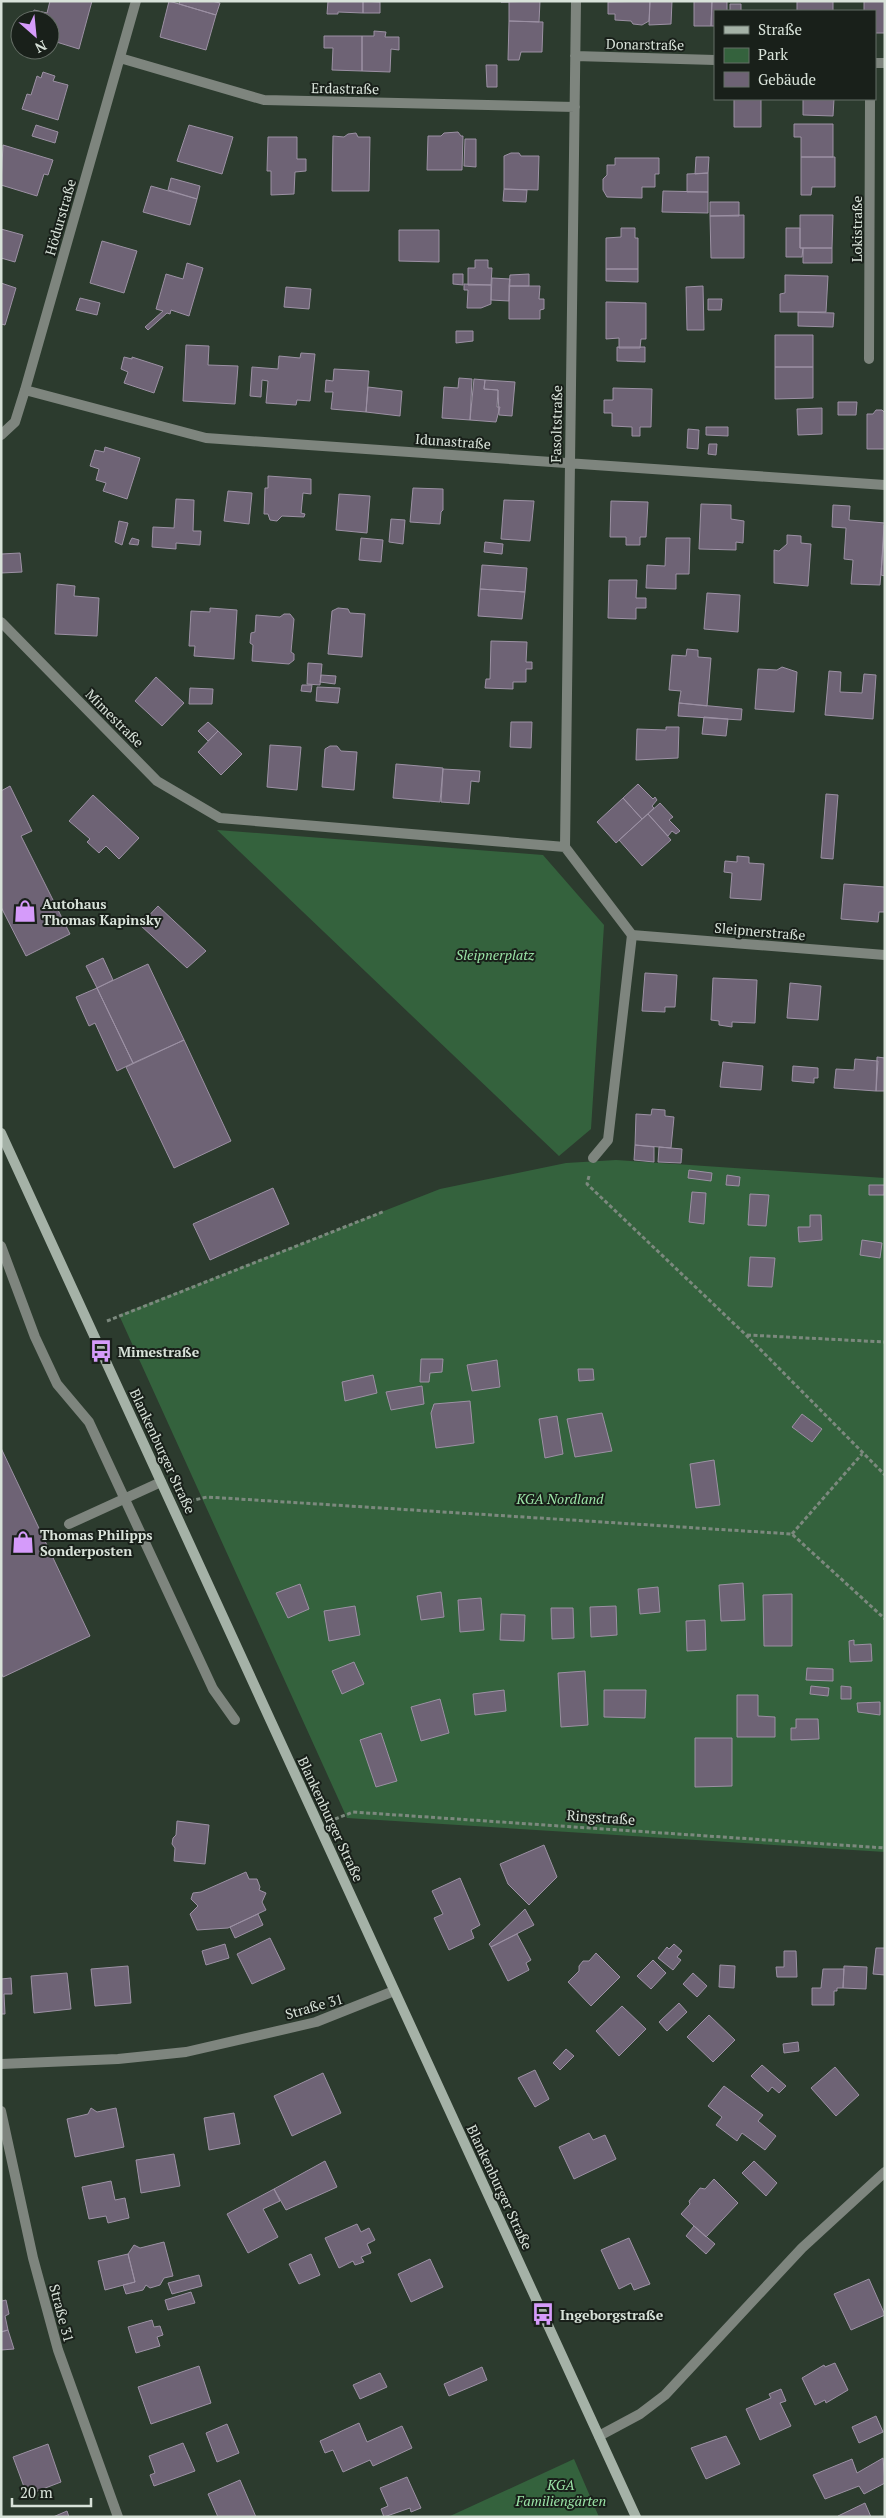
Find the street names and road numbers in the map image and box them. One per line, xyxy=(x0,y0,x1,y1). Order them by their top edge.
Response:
street label: Donarstraße xyxy=(606,34,684,54)
street label: Erdastraße xyxy=(311,78,379,98)
street label: Hödurstraße xyxy=(40,177,80,257)
street label: Lokistraße xyxy=(847,196,866,262)
street label: Fasoltstraße xyxy=(546,385,566,463)
street label: Idunastraße xyxy=(415,429,491,453)
street label: Mimestraße xyxy=(82,685,148,751)
street label: Sleipnerstraße xyxy=(714,918,806,944)
street label: Blankenburger Straße xyxy=(126,1385,200,1517)
street label: Blankenburger Straße xyxy=(294,1753,368,1885)
street label: Ringstraße xyxy=(566,1805,636,1829)
street label: Straße 31 xyxy=(283,1989,345,2023)
street label: Blankenburger Straße xyxy=(463,2121,537,2253)
street label: Straße 31 xyxy=(45,2282,79,2344)

